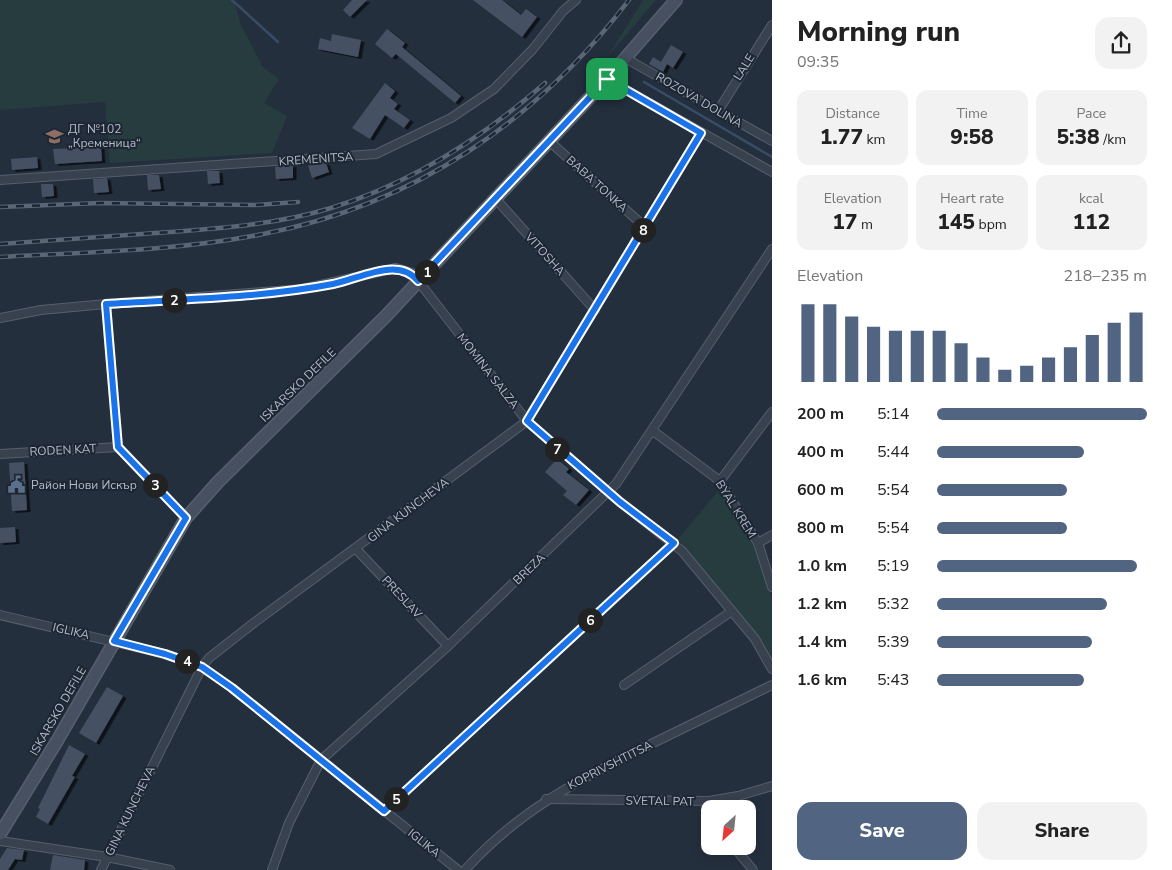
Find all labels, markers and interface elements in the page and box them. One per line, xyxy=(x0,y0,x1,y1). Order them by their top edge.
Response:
text: Morning run xyxy=(797,13,960,51)
button: share xyxy=(1095,17,1147,69)
street label: LALE xyxy=(730,51,758,83)
text: 09:35 xyxy=(797,51,839,73)
pin xyxy=(586,58,628,100)
icon: arrive xyxy=(593,65,621,93)
street label: ROZOVA DOLINA xyxy=(653,69,746,131)
text: Distance xyxy=(825,104,880,123)
text: Time xyxy=(956,104,988,123)
text: Pace xyxy=(1076,104,1106,123)
place label: ДГ №102 „Кременица“ xyxy=(68,121,141,151)
text: 1.77 xyxy=(820,123,863,151)
text: 9:58 xyxy=(950,123,994,151)
text: 5:38 xyxy=(1056,123,1100,151)
school or university icon: ДГ №102 „Кременица“ xyxy=(44,126,64,146)
text: km xyxy=(863,130,886,149)
text: /km xyxy=(1100,130,1126,149)
street label: KREMENITSA xyxy=(278,148,354,170)
street label: BABA TONKA xyxy=(563,152,631,216)
text: Elevation xyxy=(824,189,882,208)
text: Heart rate xyxy=(940,189,1004,208)
text: kcal xyxy=(1079,189,1104,208)
text: 17 xyxy=(832,208,857,236)
text: 145 xyxy=(937,208,975,236)
text: 112 xyxy=(1072,208,1110,236)
text: m xyxy=(857,215,873,234)
text: bpm xyxy=(975,215,1007,234)
pin: 8 xyxy=(630,218,656,242)
text: 8 xyxy=(639,221,648,240)
street label: VITOSHA xyxy=(521,228,569,279)
pin: 1 xyxy=(414,260,440,284)
text: 1 xyxy=(423,263,432,282)
text: Elevation xyxy=(797,265,863,287)
text: 218–235 m xyxy=(1064,265,1147,287)
pin: 2 xyxy=(162,288,186,312)
text: 2 xyxy=(170,291,179,310)
street label: MOMINA SALZA xyxy=(453,330,523,412)
street label: ISKARSKO DEFILE xyxy=(256,344,340,426)
text: 200 m xyxy=(797,403,844,425)
text: 5:14 xyxy=(877,403,909,425)
pin: 7 xyxy=(544,436,570,462)
street label: RODEN KAT xyxy=(29,440,98,460)
text: 7 xyxy=(553,440,562,459)
text: 400 m xyxy=(797,441,844,463)
text: 5:44 xyxy=(877,441,909,463)
pin: 3 xyxy=(142,472,168,498)
street label: GINA KUNCHEVA xyxy=(364,474,452,546)
public building icon: Район Нови Искър xyxy=(7,475,27,495)
text: 3 xyxy=(151,476,160,495)
place label: Район Нови Искър xyxy=(31,477,137,493)
street label: BYAL KREM xyxy=(712,477,760,541)
text: 600 m xyxy=(797,479,844,501)
text: 5:54 xyxy=(877,479,909,501)
text: 800 m xyxy=(797,517,844,539)
text: 5:54 xyxy=(877,517,909,539)
street label: BREZA xyxy=(509,550,549,588)
text: 1.0 km xyxy=(797,555,847,577)
text: 5:19 xyxy=(877,555,909,577)
street label: PRESLAV xyxy=(378,572,426,622)
text: 1.2 km xyxy=(797,593,847,615)
text: 5:32 xyxy=(877,593,909,615)
pin: 6 xyxy=(578,608,602,632)
text: 6 xyxy=(586,611,595,630)
street label: IGLIKA xyxy=(51,619,91,643)
text: 1.4 km xyxy=(797,631,847,653)
text: 5:39 xyxy=(877,631,909,653)
pin: 4 xyxy=(174,648,200,674)
text: 4 xyxy=(183,652,192,671)
street label: ISKARSKO DEFILE xyxy=(26,664,90,758)
text: 1.6 km xyxy=(797,669,847,691)
text: 5:43 xyxy=(877,669,909,691)
street label: KOPRIVSHTITSA xyxy=(565,737,655,793)
street label: GINA KUNCHEVA xyxy=(101,763,159,859)
pin: 5 xyxy=(384,786,408,812)
text: 5 xyxy=(392,790,401,809)
street label: SVETAL PAT xyxy=(625,792,695,810)
north arrow xyxy=(701,800,756,855)
map controls xyxy=(701,800,756,855)
button: Save xyxy=(797,802,967,860)
button: Share xyxy=(977,802,1147,860)
street label: IGLIKA xyxy=(404,825,444,861)

